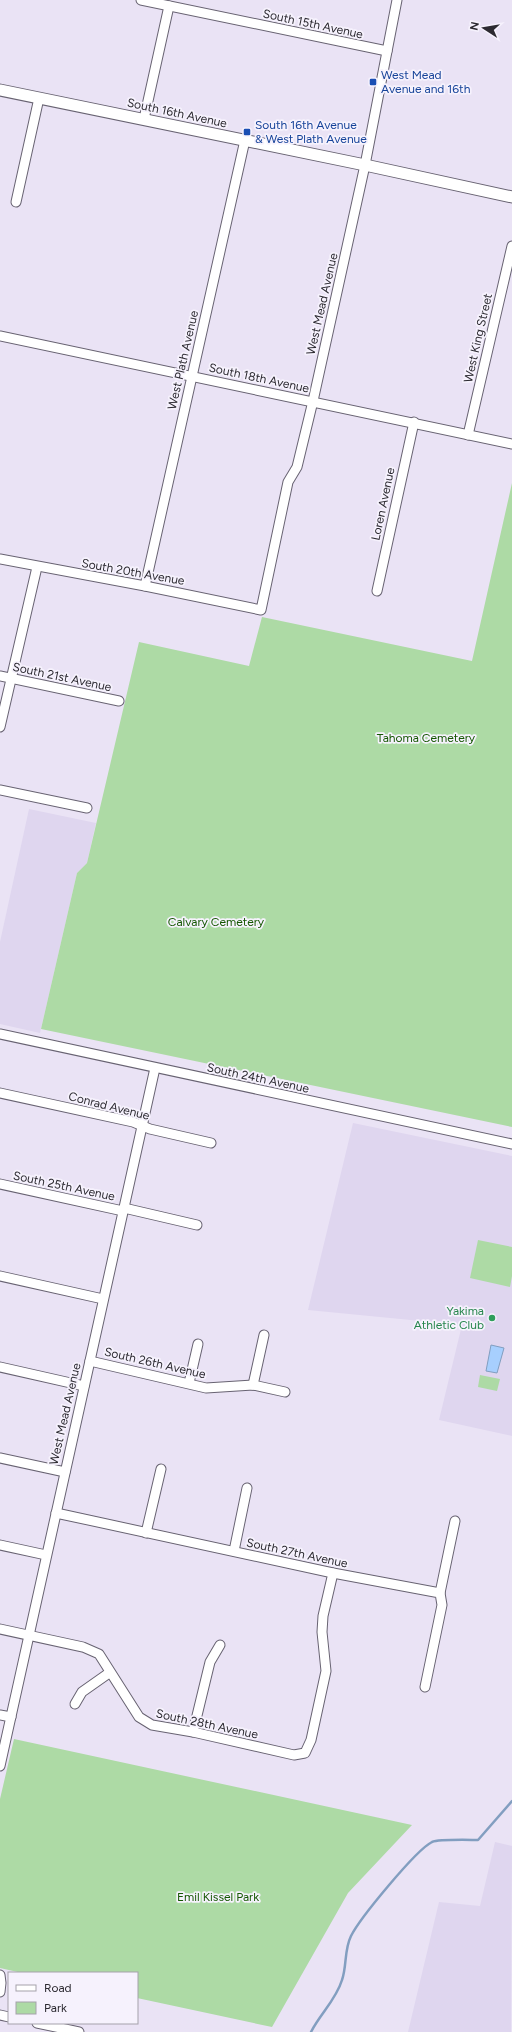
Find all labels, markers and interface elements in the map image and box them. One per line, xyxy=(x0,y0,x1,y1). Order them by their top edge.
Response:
street label: South 15th Avenue xyxy=(262,7,365,42)
north arrow xyxy=(464,8,504,48)
text: N xyxy=(467,21,482,32)
place label: West Mead Avenue and 16th xyxy=(381,68,471,96)
marker: West Mead Avenue and 16th xyxy=(368,77,378,87)
street label: South 16th Avenue xyxy=(126,96,229,131)
place label: South 16th Avenue & West Plath Avenue xyxy=(255,118,367,146)
marker: South 16th Avenue & West Plath Avenue xyxy=(242,127,252,137)
street label: West Mead Avenue xyxy=(303,251,341,356)
street label: West King Street xyxy=(461,292,495,384)
street label: West Plath Avenue xyxy=(165,309,201,411)
street label: South 18th Avenue xyxy=(207,361,311,396)
street label: Loren Avenue xyxy=(368,466,398,542)
street label: South 20th Avenue xyxy=(80,556,186,588)
street label: South 21st Avenue xyxy=(11,660,113,694)
park label: Tahoma Cemetery xyxy=(377,731,476,745)
park label: Calvary Cemetery xyxy=(168,915,265,929)
street label: South 24th Avenue xyxy=(206,1060,311,1096)
street label: Conrad Avenue xyxy=(67,1089,151,1123)
street label: South 25th Avenue xyxy=(12,1168,117,1204)
place label: Yakima Athletic Club xyxy=(414,1304,484,1332)
marker: Yakima Athletic Club xyxy=(487,1313,497,1323)
street label: South 26th Avenue xyxy=(103,1345,207,1382)
street label: West Mead Avenue xyxy=(46,1361,84,1466)
street label: South 27th Avenue xyxy=(245,1535,349,1571)
street label: South 28th Avenue xyxy=(155,1706,260,1742)
park label: Emil Kissel Park xyxy=(177,1890,259,1904)
legend xyxy=(8,1972,138,2024)
text: Road xyxy=(44,1981,72,1995)
text: Park xyxy=(44,2001,67,2015)

